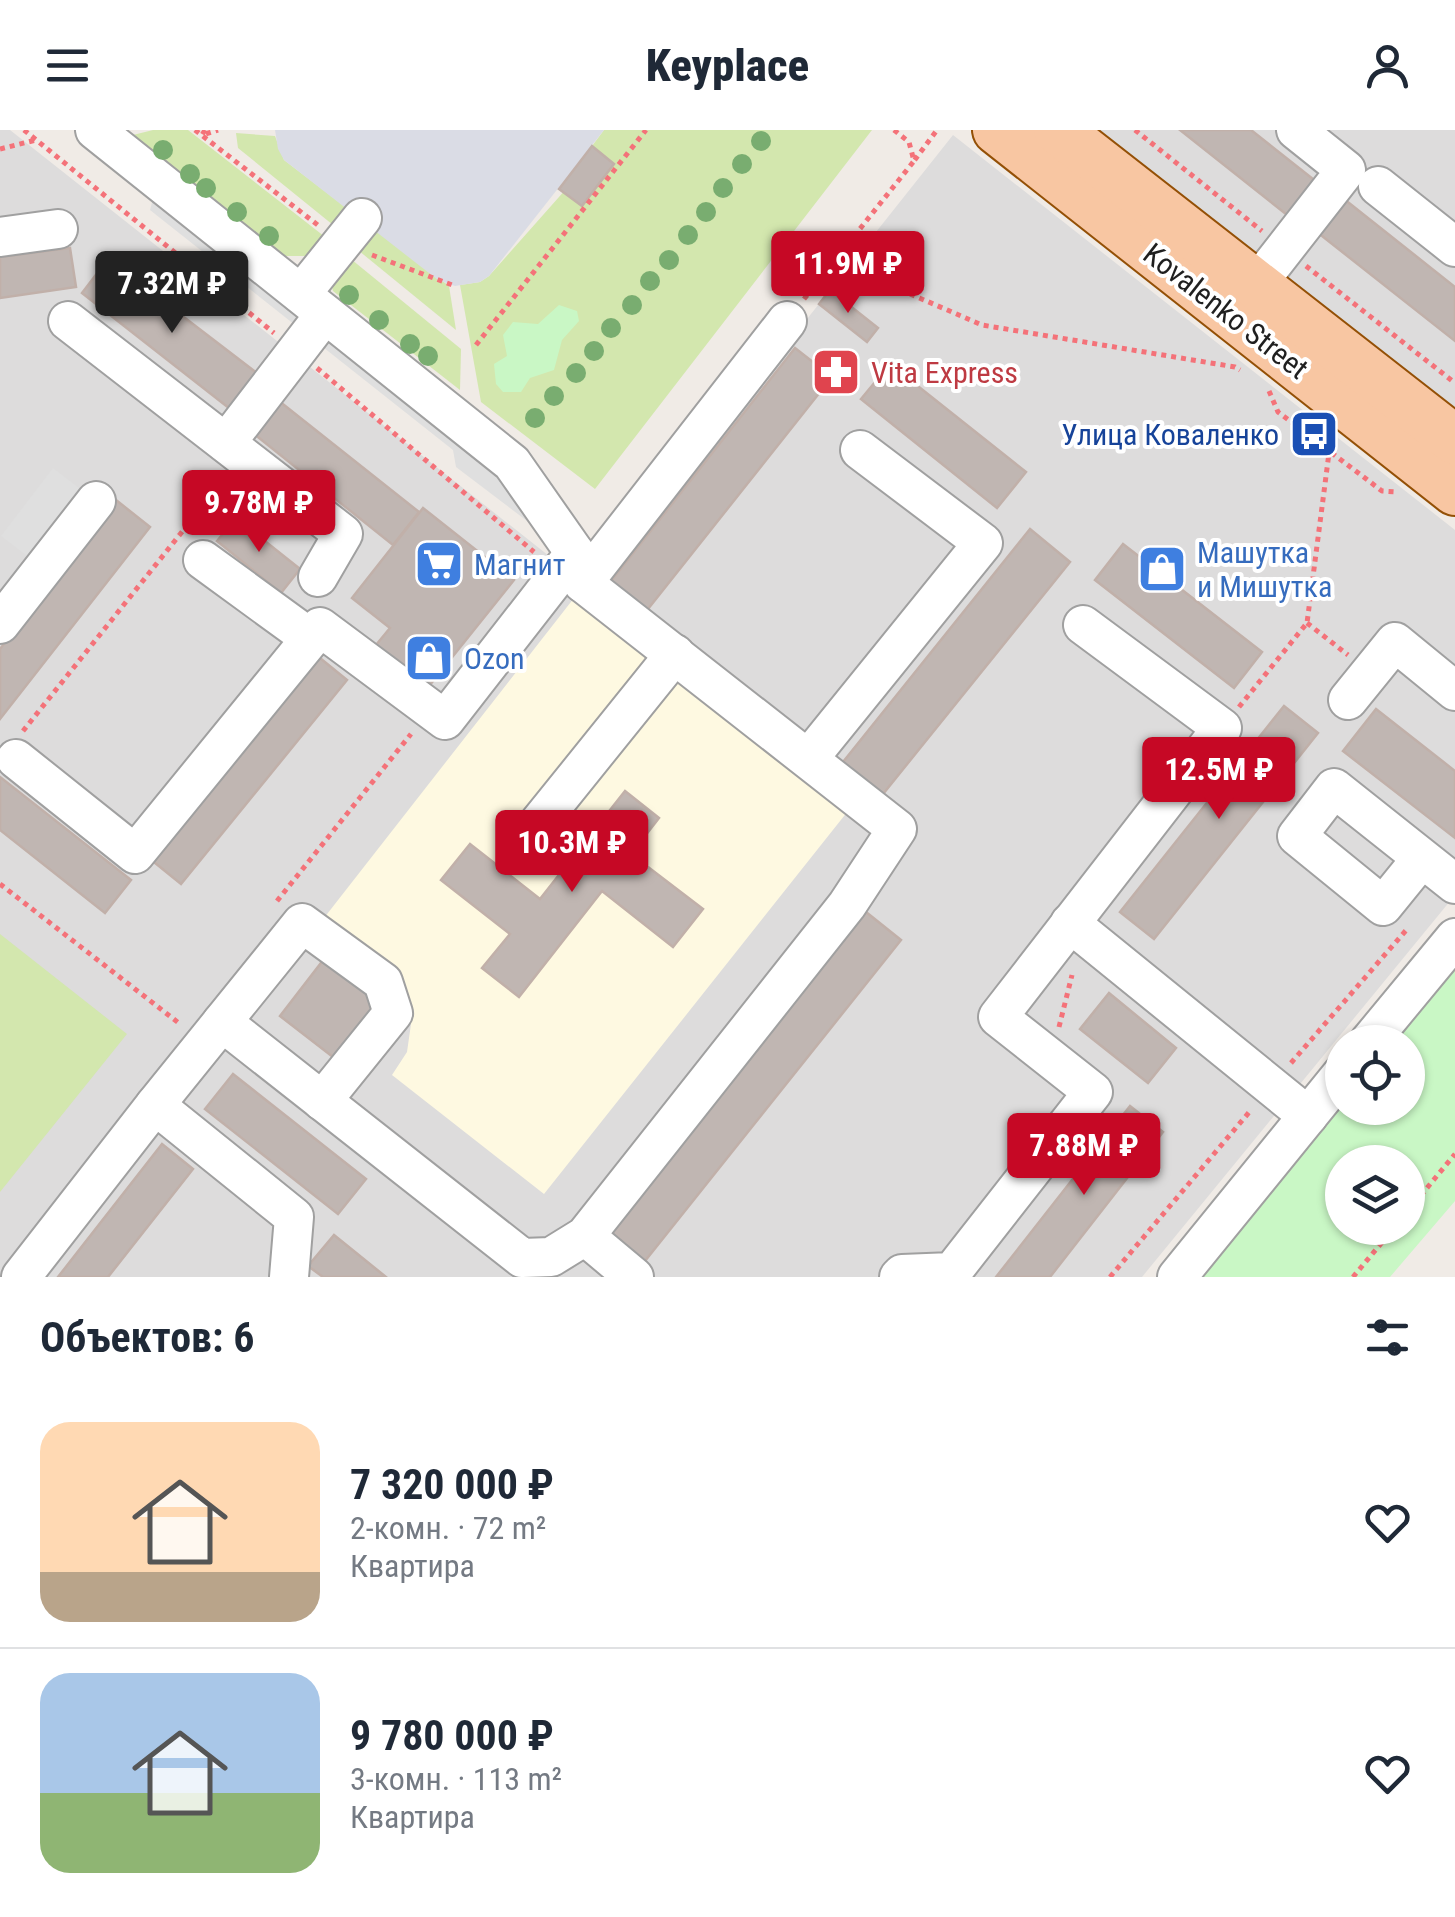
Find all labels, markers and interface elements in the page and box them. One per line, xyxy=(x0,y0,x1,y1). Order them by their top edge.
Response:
icon: menu xyxy=(40,38,95,93)
icon: person xyxy=(1360,38,1415,93)
text: Keyplace xyxy=(646,39,809,92)
pin: 11.9M ₽ xyxy=(756,231,940,316)
street label: Kovalenko Street xyxy=(1137,236,1315,386)
text: 11.9M ₽ xyxy=(793,244,903,282)
pin: 7.32M ₽ xyxy=(80,251,264,336)
text: 7.32M ₽ xyxy=(117,264,227,302)
pharmacy icon: Vita Express xyxy=(810,346,862,398)
place label: Vita Express xyxy=(871,355,1018,390)
bus stop icon: Улица Коваленко xyxy=(1288,408,1340,460)
place label: Улица Коваленко xyxy=(1061,417,1279,452)
pin: 9.78M ₽ xyxy=(167,470,351,555)
text: 9.78M ₽ xyxy=(204,483,314,521)
place label: Машутка и Мишутка xyxy=(1197,535,1332,604)
supermarket icon: Магнит xyxy=(413,538,465,590)
shop icon: Машутка и Мишутка xyxy=(1136,543,1188,595)
place label: Магнит xyxy=(474,547,565,582)
shop icon: Ozon xyxy=(403,632,455,684)
place label: Ozon xyxy=(464,641,525,676)
pin: 12.5M ₽ xyxy=(1127,737,1311,822)
text: 12.5M ₽ xyxy=(1164,750,1274,788)
pin: 10.3M ₽ xyxy=(480,810,664,895)
text: 10.3M ₽ xyxy=(517,823,627,861)
map controls xyxy=(1325,1025,1425,1245)
button: locate xyxy=(1325,1025,1425,1125)
pin: 7.88M ₽ xyxy=(992,1113,1176,1198)
text: 7.88M ₽ xyxy=(1029,1126,1139,1164)
button: layers xyxy=(1325,1145,1425,1245)
icon: filters xyxy=(1360,1310,1415,1365)
text: Объектов: 6 xyxy=(40,1313,254,1362)
text: 7 320 000 ₽ xyxy=(350,1460,554,1509)
icon: home xyxy=(120,1462,240,1582)
icon: heart xyxy=(1360,1495,1415,1550)
text: 2-комн. · 72 m² xyxy=(350,1509,546,1547)
text: Квартира xyxy=(350,1547,475,1585)
text: 9 780 000 ₽ xyxy=(350,1711,554,1760)
icon: home xyxy=(120,1713,240,1833)
icon: heart xyxy=(1360,1746,1415,1801)
text: 3-комн. · 113 m² xyxy=(350,1760,562,1798)
text: Квартира xyxy=(350,1798,475,1836)

